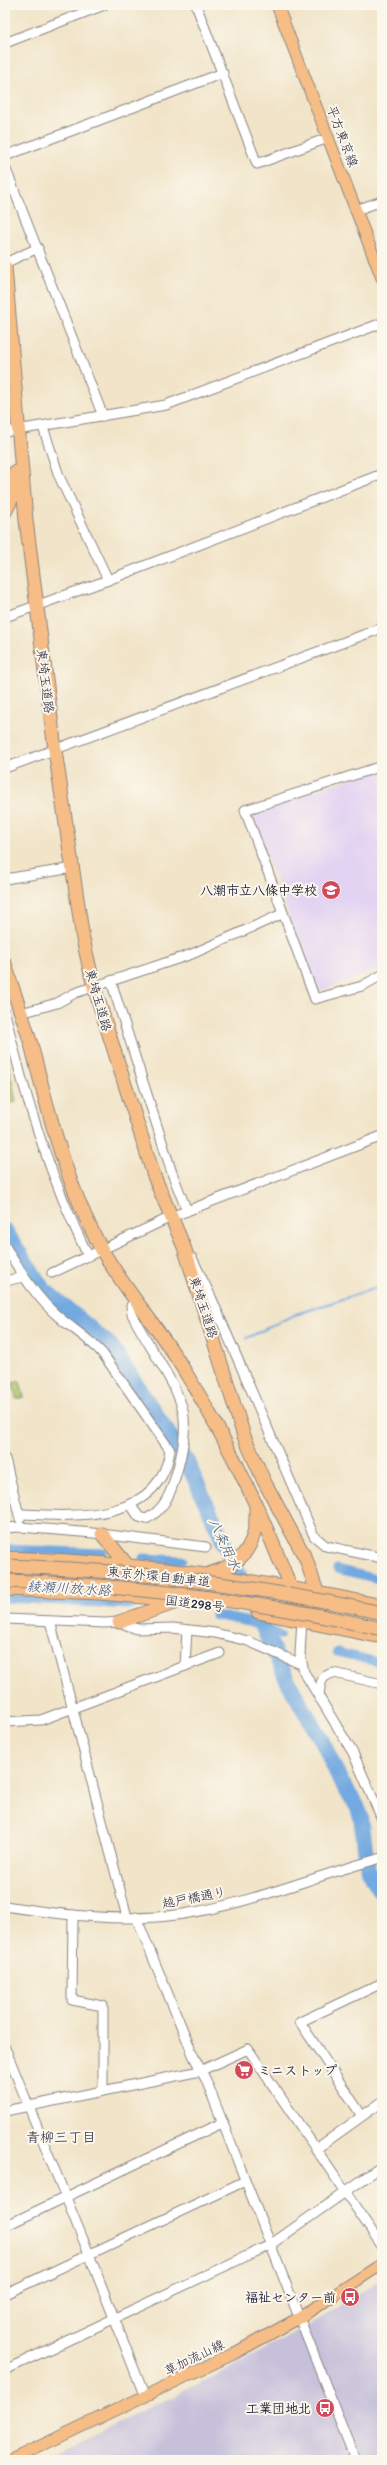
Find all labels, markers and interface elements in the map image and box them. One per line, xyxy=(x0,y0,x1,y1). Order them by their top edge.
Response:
street label: 平方東京線 xyxy=(324,103,362,170)
street label: 東埼玉道路 xyxy=(34,648,57,714)
school or university icon: 八潮市立八條中学校 xyxy=(320,879,342,901)
place label: 八潮市立八條中学校 xyxy=(200,883,317,898)
street label: 東埼玉道路 xyxy=(82,967,115,1033)
street label: 東埼玉道路 xyxy=(186,1274,221,1340)
water label: 八条用水 xyxy=(205,1515,244,1573)
street label: 東京外環自動車道 xyxy=(106,1564,211,1589)
water label: 綾瀬川放水路 xyxy=(27,1578,112,1599)
street label: 国道298号 xyxy=(164,1592,226,1615)
street label: 越戸橋通り xyxy=(161,1884,227,1911)
supermarket icon: ミニストップ xyxy=(233,2059,255,2081)
place label: ミニストップ xyxy=(258,2063,337,2078)
district label: 青柳三丁目 xyxy=(26,2129,96,2146)
bus stop icon: 福祉センター前 xyxy=(339,2286,361,2308)
place label: 福祉センター前 xyxy=(245,2290,336,2305)
street label: 草加流山線 xyxy=(162,2336,228,2378)
bus stop icon: 工業団地北 xyxy=(314,2397,336,2419)
place label: 工業団地北 xyxy=(246,2401,311,2416)

